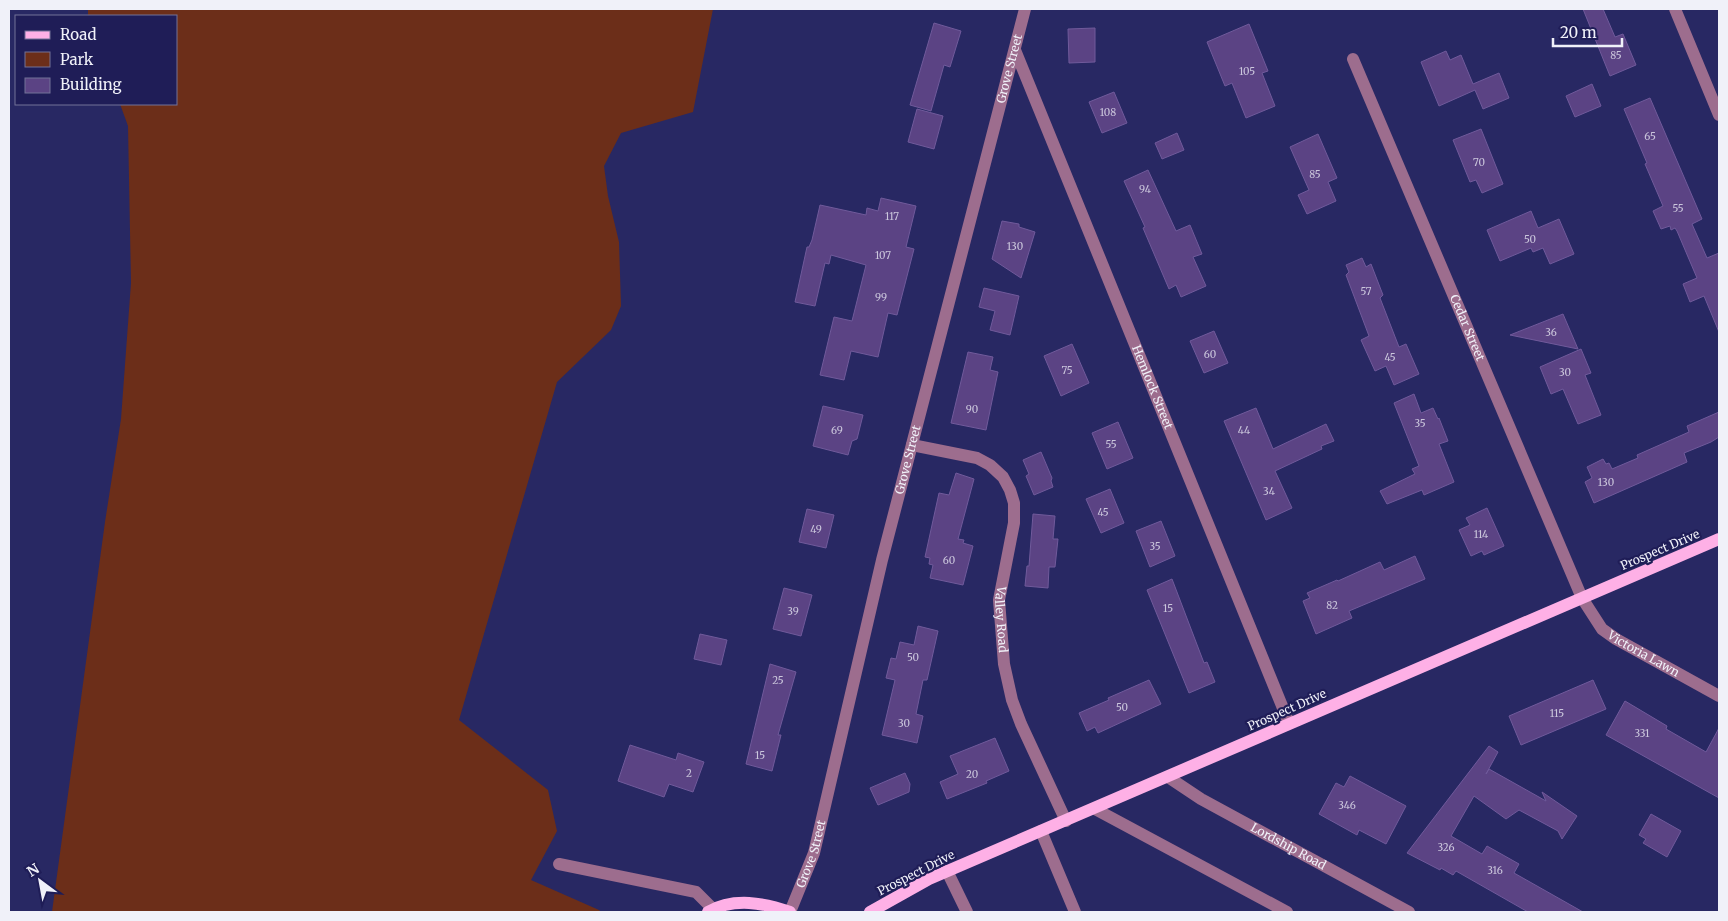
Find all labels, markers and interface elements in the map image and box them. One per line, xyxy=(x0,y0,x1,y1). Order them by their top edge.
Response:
legend xyxy=(15,15,178,105)
scale bar xyxy=(1553,15,1622,47)
text: 20 m xyxy=(1560,23,1597,42)
text: Road xyxy=(60,25,96,44)
street label: Grove Street xyxy=(993,32,1025,105)
house number: 85 xyxy=(1610,49,1622,62)
text: Park xyxy=(60,50,94,69)
house number: 105 xyxy=(1239,65,1255,78)
text: Building xyxy=(60,75,122,94)
house number: 108 xyxy=(1100,106,1116,119)
house number: 65 xyxy=(1644,130,1656,143)
house number: 70 xyxy=(1473,156,1485,169)
house number: 85 xyxy=(1309,168,1321,181)
house number: 94 xyxy=(1139,183,1151,196)
house number: 55 xyxy=(1672,202,1684,215)
house number: 117 xyxy=(885,210,899,223)
house number: 50 xyxy=(1524,233,1536,246)
house number: 130 xyxy=(1007,240,1023,253)
house number: 107 xyxy=(875,249,891,262)
house number: 57 xyxy=(1360,285,1372,298)
house number: 99 xyxy=(875,291,887,304)
street label: Cedar Street xyxy=(1447,292,1488,363)
house number: 36 xyxy=(1545,326,1557,339)
street label: Hemlock Street xyxy=(1129,343,1177,431)
house number: 60 xyxy=(1204,348,1216,361)
house number: 45 xyxy=(1384,351,1396,364)
house number: 75 xyxy=(1061,364,1073,377)
house number: 30 xyxy=(1559,366,1571,379)
house number: 90 xyxy=(966,403,978,416)
house number: 35 xyxy=(1414,417,1426,430)
street label: Grove Street xyxy=(891,423,924,496)
house number: 69 xyxy=(831,424,843,437)
house number: 44 xyxy=(1238,424,1250,437)
house number: 55 xyxy=(1105,438,1117,451)
house number: 130 xyxy=(1598,476,1614,489)
house number: 34 xyxy=(1263,485,1275,498)
house number: 45 xyxy=(1097,506,1109,519)
house number: 49 xyxy=(810,523,822,536)
street label: Prospect Drive xyxy=(1618,526,1702,573)
house number: 114 xyxy=(1474,528,1488,541)
house number: 35 xyxy=(1149,540,1161,553)
house number: 60 xyxy=(943,554,955,567)
street label: Valley Road xyxy=(992,584,1011,653)
house number: 82 xyxy=(1326,599,1338,612)
house number: 15 xyxy=(1163,602,1173,615)
house number: 39 xyxy=(787,605,799,618)
street label: Victoria Lawn xyxy=(1604,627,1682,680)
house number: 50 xyxy=(907,651,919,664)
house number: 25 xyxy=(772,674,784,687)
street label: Prospect Drive xyxy=(1245,686,1328,734)
house number: 50 xyxy=(1116,701,1128,714)
house number: 115 xyxy=(1550,707,1564,720)
house number: 30 xyxy=(898,717,910,730)
house number: 331 xyxy=(1634,727,1650,740)
house number: 15 xyxy=(755,749,765,762)
house number: 2 xyxy=(686,767,692,780)
house number: 20 xyxy=(966,768,978,781)
house number: 346 xyxy=(1338,799,1356,812)
street label: Grove Street xyxy=(793,818,829,890)
street label: Lordship Road xyxy=(1248,819,1329,873)
house number: 326 xyxy=(1437,841,1455,854)
street label: Prospect Drive xyxy=(875,847,957,898)
north arrow xyxy=(15,856,65,906)
text: N xyxy=(24,859,43,881)
house number: 316 xyxy=(1487,864,1503,877)

